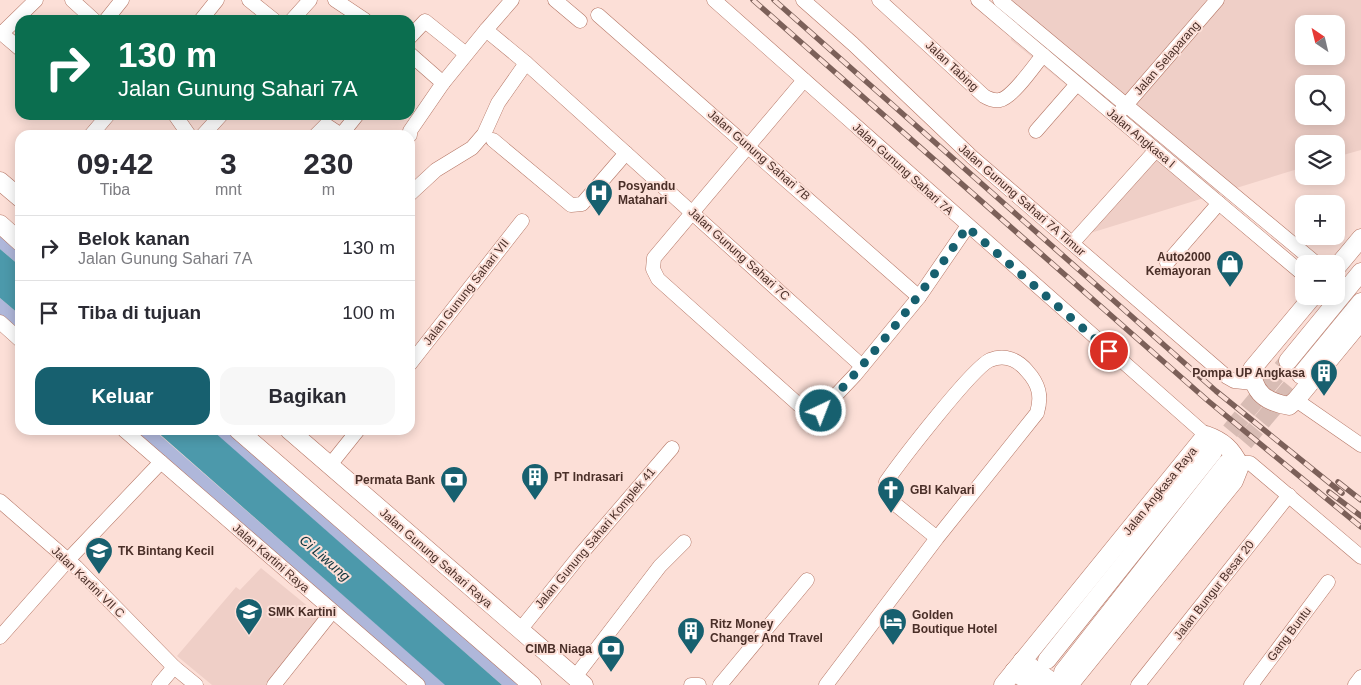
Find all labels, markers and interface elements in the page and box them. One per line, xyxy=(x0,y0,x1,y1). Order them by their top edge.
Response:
north arrow xyxy=(1295,15,1345,65)
map controls xyxy=(1295,15,1345,305)
street label: Jalan Selaparang xyxy=(1131,18,1203,98)
icon: right xyxy=(35,35,100,100)
text: 130 m xyxy=(118,35,217,74)
street label: Jalan Tabing xyxy=(923,38,981,94)
button: search xyxy=(1295,75,1345,125)
text: Jalan Gunung Sahari 7A xyxy=(118,76,358,101)
street label: Jalan Angkasa I xyxy=(1104,105,1178,171)
street label: Jalan Gunung Sahari 7B xyxy=(705,107,813,203)
street label: Jalan Gunung Sahari 7A xyxy=(850,120,956,218)
button: layers xyxy=(1295,135,1345,185)
street label: Jalan Gunung Sahari 7A Timur xyxy=(956,141,1088,259)
text: 09:42 xyxy=(77,147,153,180)
text: 3 xyxy=(220,147,237,180)
text: 230 xyxy=(303,147,353,180)
hospital icon: Posyandu Matahari xyxy=(584,178,614,217)
place label: Posyandu Matahari xyxy=(618,179,675,207)
text: Tiba xyxy=(100,181,130,198)
text: mnt xyxy=(215,181,242,198)
text: m xyxy=(322,181,335,198)
button: + xyxy=(1295,195,1345,245)
street label: Jalan Gunung Sahari 7C xyxy=(685,205,793,303)
text: Belok kanan xyxy=(78,228,190,249)
icon: right xyxy=(35,234,63,262)
street label: Jalan Gunung Sahari VII xyxy=(420,236,512,348)
text: 130 m xyxy=(342,237,395,258)
shop icon: Auto2000 Kemayoran xyxy=(1215,249,1245,288)
text: Jalan Gunung Sahari 7A xyxy=(78,250,252,267)
place label: Auto2000 Kemayoran xyxy=(1146,250,1211,278)
button: − xyxy=(1295,255,1345,305)
icon: arrive xyxy=(35,299,63,327)
text: Tiba di tujuan xyxy=(78,302,201,323)
text: 100 m xyxy=(342,302,395,323)
pin xyxy=(1088,330,1130,372)
icon: arrive xyxy=(1095,337,1123,365)
building icon: Pompa UP Angkasa xyxy=(1309,358,1339,397)
place label: Pompa UP Angkasa xyxy=(1192,366,1305,380)
button: Keluar xyxy=(35,367,210,425)
button: Bagikan xyxy=(220,367,395,425)
position arrow xyxy=(794,384,846,436)
street label: Jalan Angkasa Raya xyxy=(1120,444,1200,538)
building icon: PT Indrasari xyxy=(520,462,550,501)
bank icon: Permata Bank xyxy=(439,465,469,504)
street label: Jalan Gunung Sahari Komplek 41 xyxy=(532,465,658,611)
place label: PT Indrasari xyxy=(554,470,623,484)
place label: Permata Bank xyxy=(355,473,435,487)
church icon: GBI Kalvari xyxy=(876,475,906,514)
place label: GBI Kalvari xyxy=(910,483,975,497)
street label: Jalan Gunung Sahari Raya xyxy=(377,505,495,611)
street label: Jalan Kartini Raya xyxy=(230,521,313,595)
water label: Ci Liwung xyxy=(297,532,354,584)
school or university icon: TK Bintang Kecil xyxy=(84,536,114,575)
street label: Jalan Bungur Besar 20 xyxy=(1171,537,1257,642)
street label: Jalan Kartini VII C xyxy=(49,544,128,621)
place label: TK Bintang Kecil xyxy=(118,544,214,558)
school or university icon: SMK Kartini xyxy=(234,597,264,636)
street label: Gang Buntu xyxy=(1264,604,1314,664)
place label: SMK Kartini xyxy=(268,605,336,619)
hotel icon: Golden Boutique Hotel xyxy=(878,607,908,646)
place label: Golden Boutique Hotel xyxy=(912,608,997,636)
building icon: Ritz Money Changer And Travel xyxy=(676,616,706,655)
place label: Ritz Money Changer And Travel xyxy=(710,617,823,645)
bank icon: CIMB Niaga xyxy=(596,634,626,673)
place label: CIMB Niaga xyxy=(525,642,592,656)

